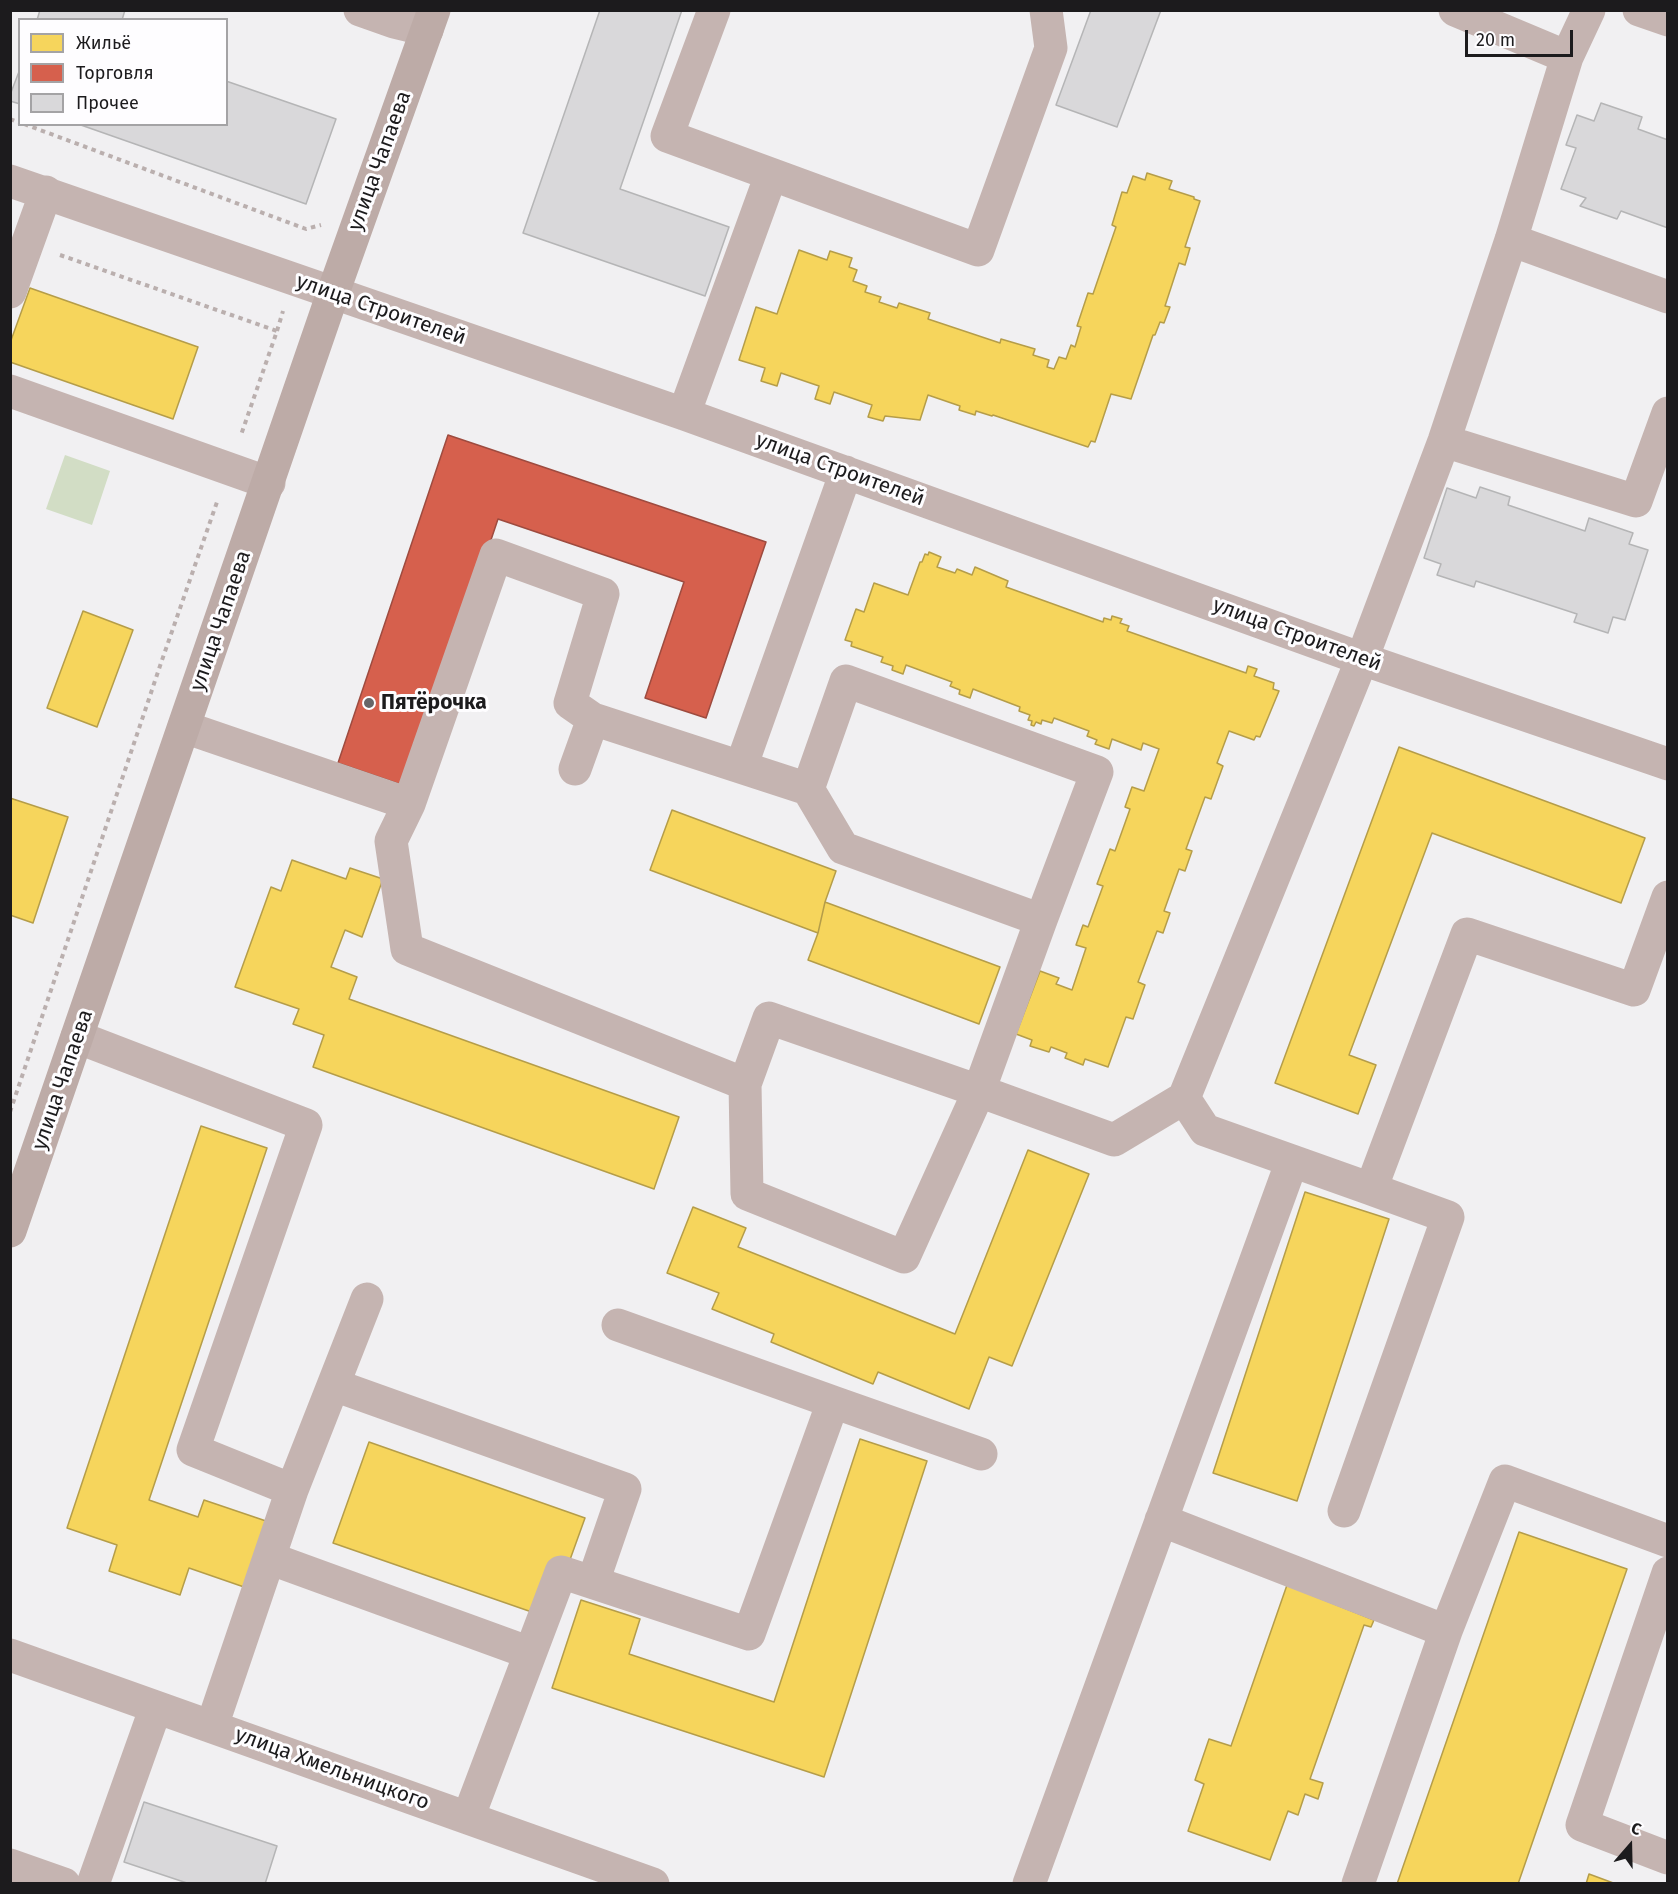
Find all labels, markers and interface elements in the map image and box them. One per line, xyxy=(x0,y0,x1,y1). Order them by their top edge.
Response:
legend xyxy=(18,18,228,126)
scale bar xyxy=(1468,18,1576,56)
text: 20 m xyxy=(1476,29,1515,51)
text: Жильё xyxy=(76,32,131,54)
text: Торговля xyxy=(76,62,154,84)
street label: улица Чапаева xyxy=(343,88,417,234)
text: Прочее xyxy=(76,92,139,114)
street label: улица Строителей xyxy=(293,269,469,351)
street label: улица Строителей xyxy=(752,428,928,512)
street label: улица Чапаева xyxy=(185,548,257,694)
street label: улица Строителей xyxy=(1209,593,1385,677)
place label: Пятёрочка xyxy=(381,690,487,716)
marker: Пятёрочка xyxy=(362,696,376,710)
street label: улица Чапаева xyxy=(27,1007,99,1153)
street label: улица Хмельницкого xyxy=(231,1722,433,1816)
north arrow xyxy=(1600,1816,1660,1876)
text: С xyxy=(1629,1818,1644,1839)

